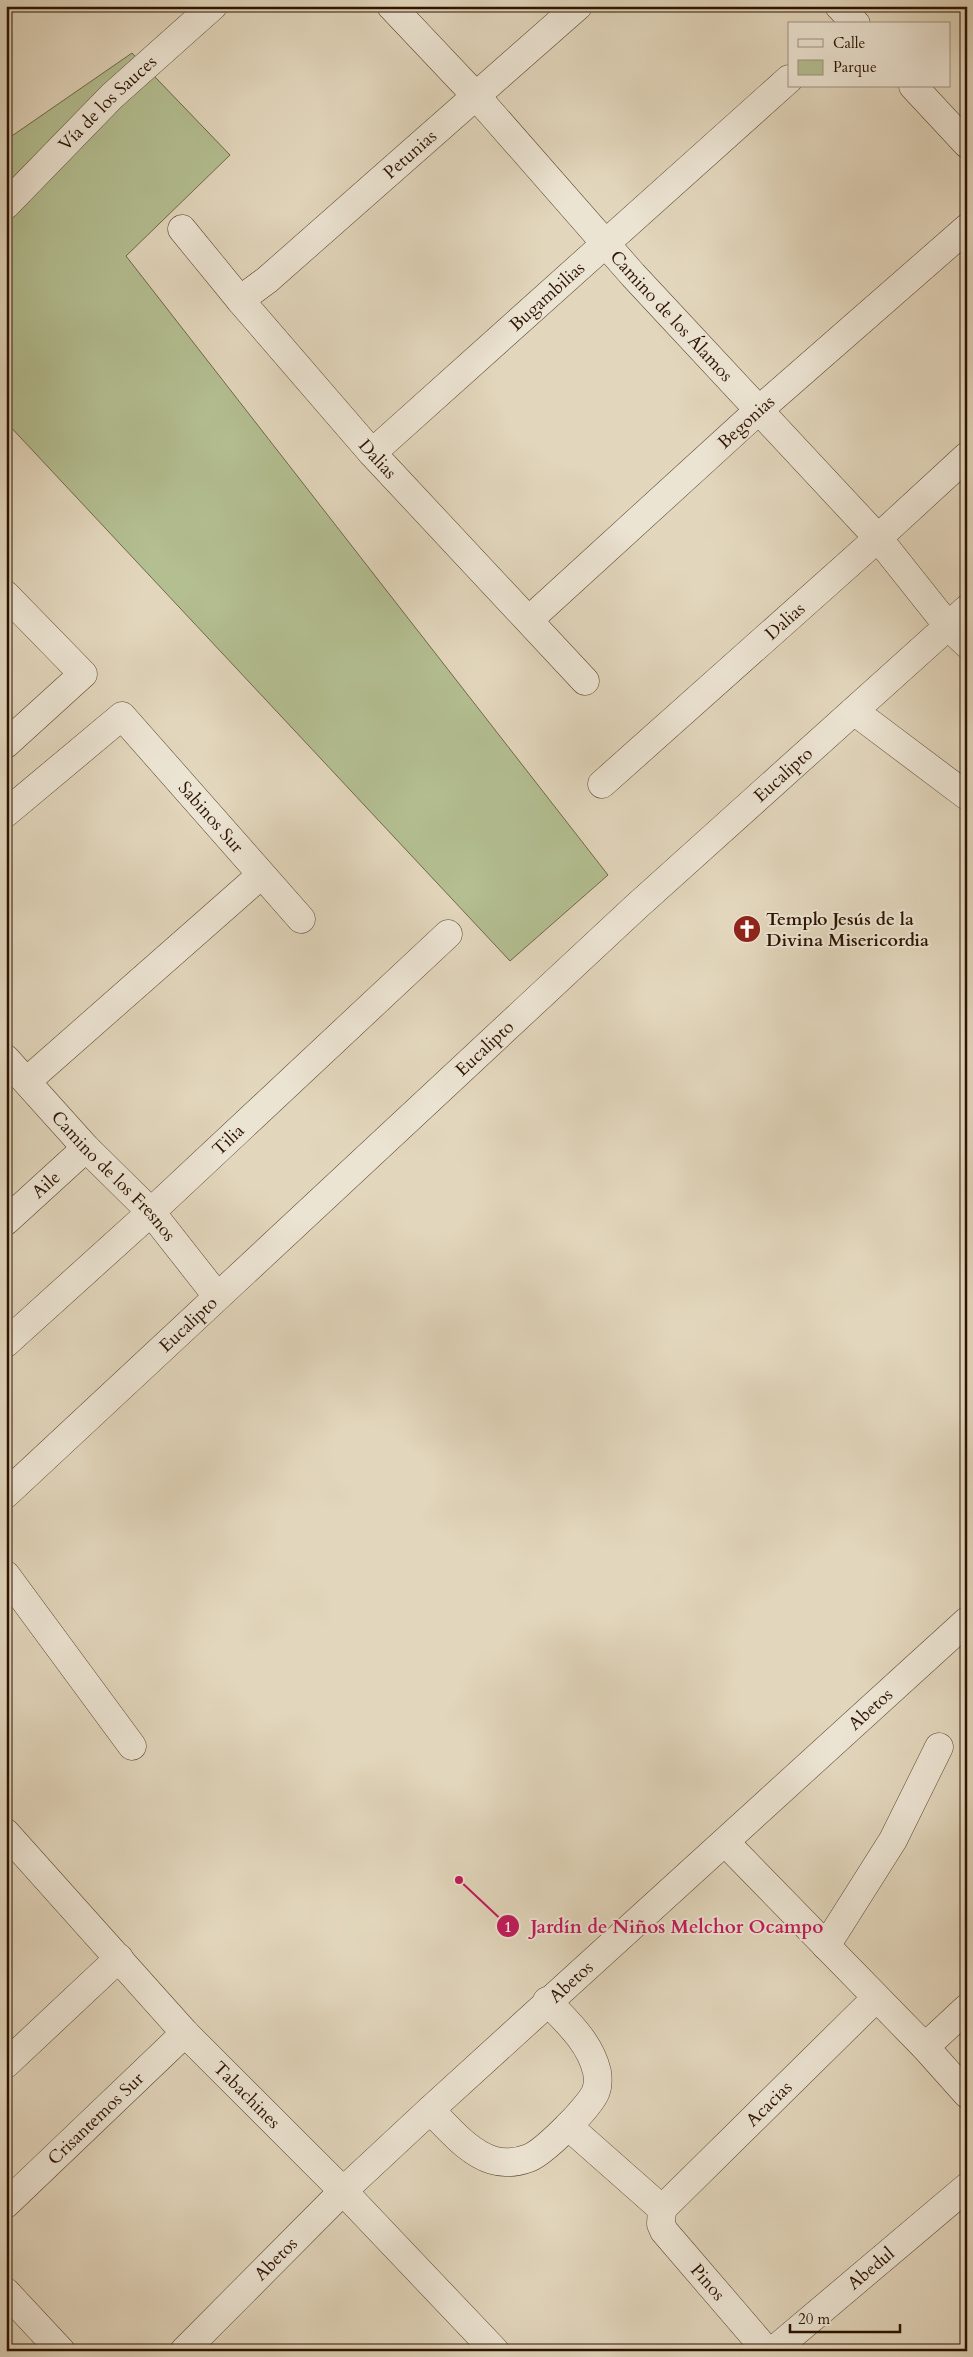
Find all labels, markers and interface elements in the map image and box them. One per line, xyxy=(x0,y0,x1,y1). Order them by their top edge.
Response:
legend xyxy=(788,22,950,88)
text: Calle xyxy=(833,33,866,53)
street label: Vía de los Sauces xyxy=(53,49,162,156)
text: Parque xyxy=(833,57,877,77)
street label: Petunias xyxy=(378,124,442,185)
street label: Camino de los Álamos xyxy=(604,245,739,387)
street label: Bugambilias xyxy=(504,256,590,337)
street label: Begonias xyxy=(712,389,780,454)
street label: Dalias xyxy=(353,434,402,484)
street label: Dalias xyxy=(759,596,810,646)
street label: Eucalipto xyxy=(748,741,818,808)
street label: Sabinos Sur xyxy=(173,776,250,859)
place label: Templo Jesús de la Divina Misericordia xyxy=(766,907,929,953)
church icon: Templo Jesús de la Divina Misericordia xyxy=(732,914,762,944)
street label: Eucalipto xyxy=(450,1014,519,1082)
street label: Camino de los Fresnos xyxy=(46,1105,182,1246)
street label: Tilia xyxy=(207,1118,250,1161)
street label: Aile xyxy=(26,1165,66,1204)
street label: Eucalipto xyxy=(153,1290,223,1358)
street label: Abetos xyxy=(843,1682,898,1736)
callout: Jardín de Niños Melchor Ocampo xyxy=(495,1909,833,1943)
text: Jardín de Niños Melchor Ocampo xyxy=(528,1914,823,1940)
text: 1 xyxy=(504,1917,512,1937)
street label: Abetos xyxy=(543,1955,599,2008)
street label: Tabachines xyxy=(208,2056,286,2134)
street label: Crisantemos Sur xyxy=(42,2066,150,2170)
street label: Acacias xyxy=(740,2075,797,2132)
street label: Abetos xyxy=(248,2231,303,2286)
street label: Abedul xyxy=(842,2241,900,2296)
street label: Pinos xyxy=(685,2258,731,2306)
scale bar xyxy=(790,2302,900,2334)
text: 20 m xyxy=(798,2309,830,2329)

